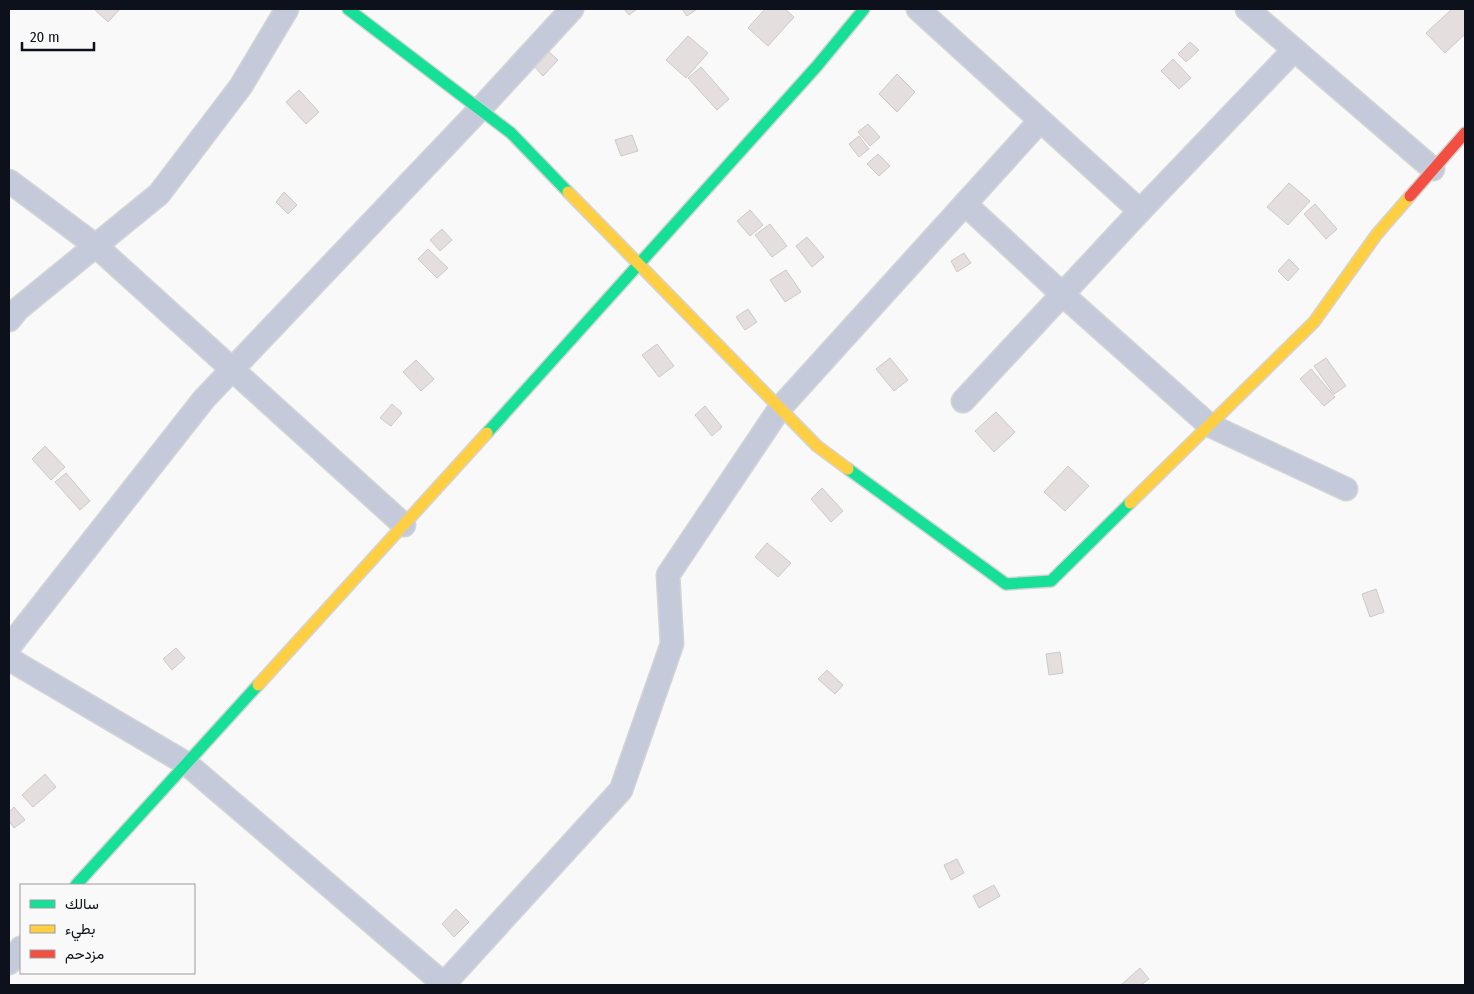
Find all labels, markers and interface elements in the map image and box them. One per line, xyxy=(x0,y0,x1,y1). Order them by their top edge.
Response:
scale bar xyxy=(22,20,95,52)
text: 20 m xyxy=(30,28,60,46)
legend xyxy=(20,884,195,974)
text: سالك xyxy=(65,895,99,913)
text: بطيء xyxy=(65,920,95,942)
text: مزدحم xyxy=(65,945,104,964)

